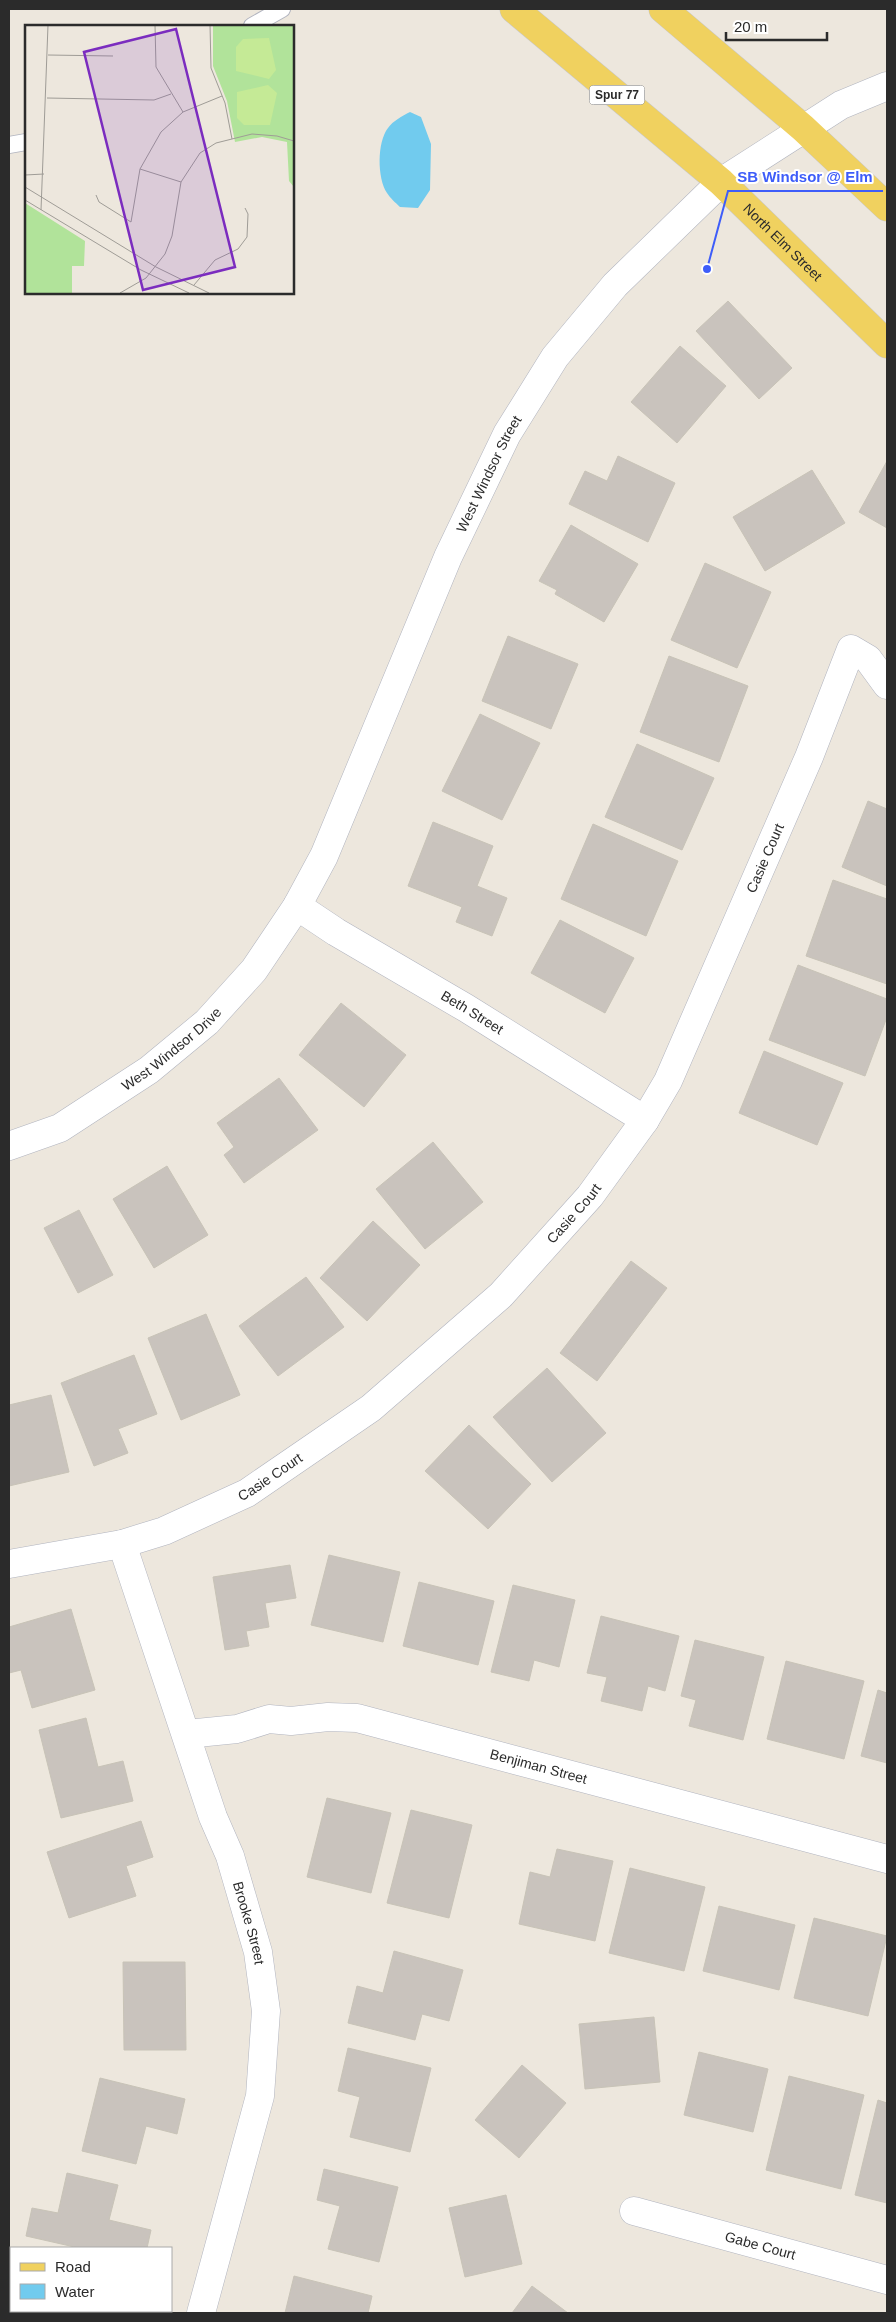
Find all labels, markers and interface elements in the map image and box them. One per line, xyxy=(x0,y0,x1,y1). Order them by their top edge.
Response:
scale bar xyxy=(726,10,827,42)
text: 20 m xyxy=(734,18,767,35)
inset map xyxy=(25,25,294,294)
road number: Spur 77 xyxy=(590,86,644,104)
callout: SB Windsor @ Elm xyxy=(728,161,883,191)
text: SB Windsor @ Elm xyxy=(737,168,873,185)
street label: North Elm Street xyxy=(740,200,825,284)
street label: West Windsor Street xyxy=(453,412,525,535)
street label: Casie Court xyxy=(743,821,787,895)
street label: Beth Street xyxy=(438,987,506,1037)
street label: West Windsor Drive xyxy=(119,1004,225,1094)
street label: Casie Court xyxy=(543,1180,604,1247)
street label: Casie Court xyxy=(235,1450,305,1504)
street label: Benjiman Street xyxy=(488,1746,589,1787)
street label: Brooke Street xyxy=(230,1880,268,1966)
street label: Gabe Court xyxy=(723,2228,798,2263)
legend xyxy=(10,2247,172,2312)
text: Road xyxy=(55,2258,91,2275)
text: Water xyxy=(55,2283,94,2300)

